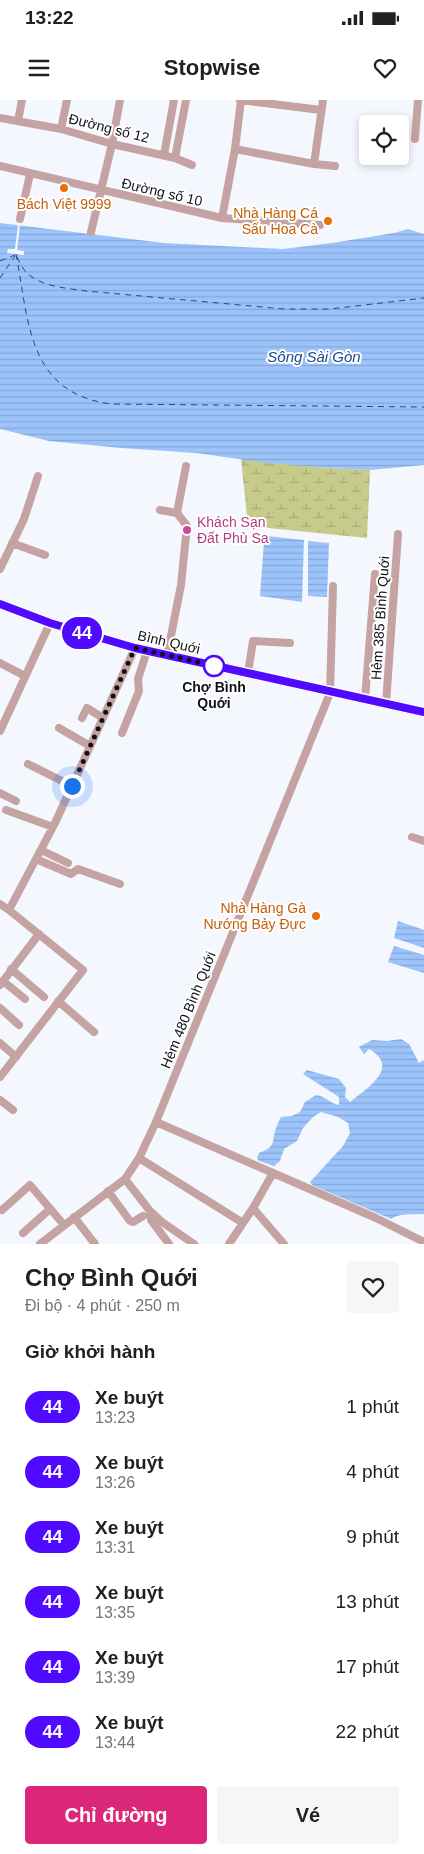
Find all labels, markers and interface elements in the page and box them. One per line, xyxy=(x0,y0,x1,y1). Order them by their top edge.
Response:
text: 13:22 xyxy=(25,7,74,28)
icon: menu xyxy=(25,54,53,82)
icon: heart xyxy=(371,54,399,82)
text: Stopwise xyxy=(164,55,260,80)
street label: Đường số 12 xyxy=(67,110,151,146)
map controls xyxy=(359,115,409,165)
button: locate xyxy=(359,115,409,165)
street label: Đường số 10 xyxy=(120,175,204,209)
marker: Bách Việt 9999 xyxy=(58,182,70,194)
place label: Bách Việt 9999 xyxy=(17,196,112,212)
place label: Nhà Hàng Cá Sấu Hoa Cà xyxy=(233,205,318,237)
marker: Nhà Hàng Cá Sấu Hoa Cà xyxy=(322,215,334,227)
water label: Sông Sài Gòn xyxy=(267,348,361,365)
place label: Khách Sạn Đất Phù Sa xyxy=(197,514,269,546)
marker: Khách Sạn Đất Phù Sa xyxy=(181,524,193,536)
street label: Hẻm 385 Bình Quới xyxy=(368,555,392,681)
line badge: 44 xyxy=(59,617,104,649)
text: 44 xyxy=(72,623,92,643)
street label: Bình Quới xyxy=(136,627,202,657)
marker: Chợ Bình Quới xyxy=(203,655,225,677)
place label: Chợ Bình Quới xyxy=(182,679,246,711)
your location xyxy=(60,774,85,799)
place label: Nhà Hàng Gà Nướng Bảy Đực xyxy=(203,900,306,932)
marker: Nhà Hàng Gà Nướng Bảy Đực xyxy=(310,910,322,922)
street label: Hẻm 480 Bình Quới xyxy=(157,949,219,1071)
button: heart xyxy=(347,1261,399,1313)
text: Chợ Bình Quới xyxy=(25,1264,198,1291)
text: Đi bộ · 4 phút · 250 m xyxy=(25,1297,180,1314)
text: Giờ khởi hành xyxy=(25,1341,155,1362)
text: Xe buýt xyxy=(95,1387,164,1408)
text: 1 phút xyxy=(346,1396,399,1417)
text: 44 xyxy=(42,1397,63,1417)
text: 13:23 xyxy=(95,1409,135,1426)
text: Xe buýt xyxy=(95,1452,164,1473)
text: 4 phút xyxy=(346,1461,399,1482)
text: 44 xyxy=(42,1462,63,1482)
text: 13:26 xyxy=(95,1474,135,1491)
text: Xe buýt xyxy=(95,1517,164,1538)
text: 9 phút xyxy=(346,1526,399,1547)
text: 44 xyxy=(42,1527,63,1547)
text: 13:31 xyxy=(95,1539,135,1556)
text: Xe buýt xyxy=(95,1582,164,1603)
text: 13 phút xyxy=(336,1591,399,1612)
text: 44 xyxy=(42,1592,63,1612)
text: 13:35 xyxy=(95,1604,135,1621)
text: Xe buýt xyxy=(95,1647,164,1668)
text: 17 phút xyxy=(336,1656,399,1677)
text: 44 xyxy=(42,1657,63,1677)
text: 13:39 xyxy=(95,1669,135,1686)
text: Xe buýt xyxy=(95,1712,164,1733)
text: 22 phút xyxy=(336,1721,399,1742)
text: 44 xyxy=(42,1722,63,1742)
text: 13:44 xyxy=(95,1734,135,1751)
button: Chỉ đường xyxy=(25,1786,207,1844)
button: Vé xyxy=(217,1786,399,1844)

